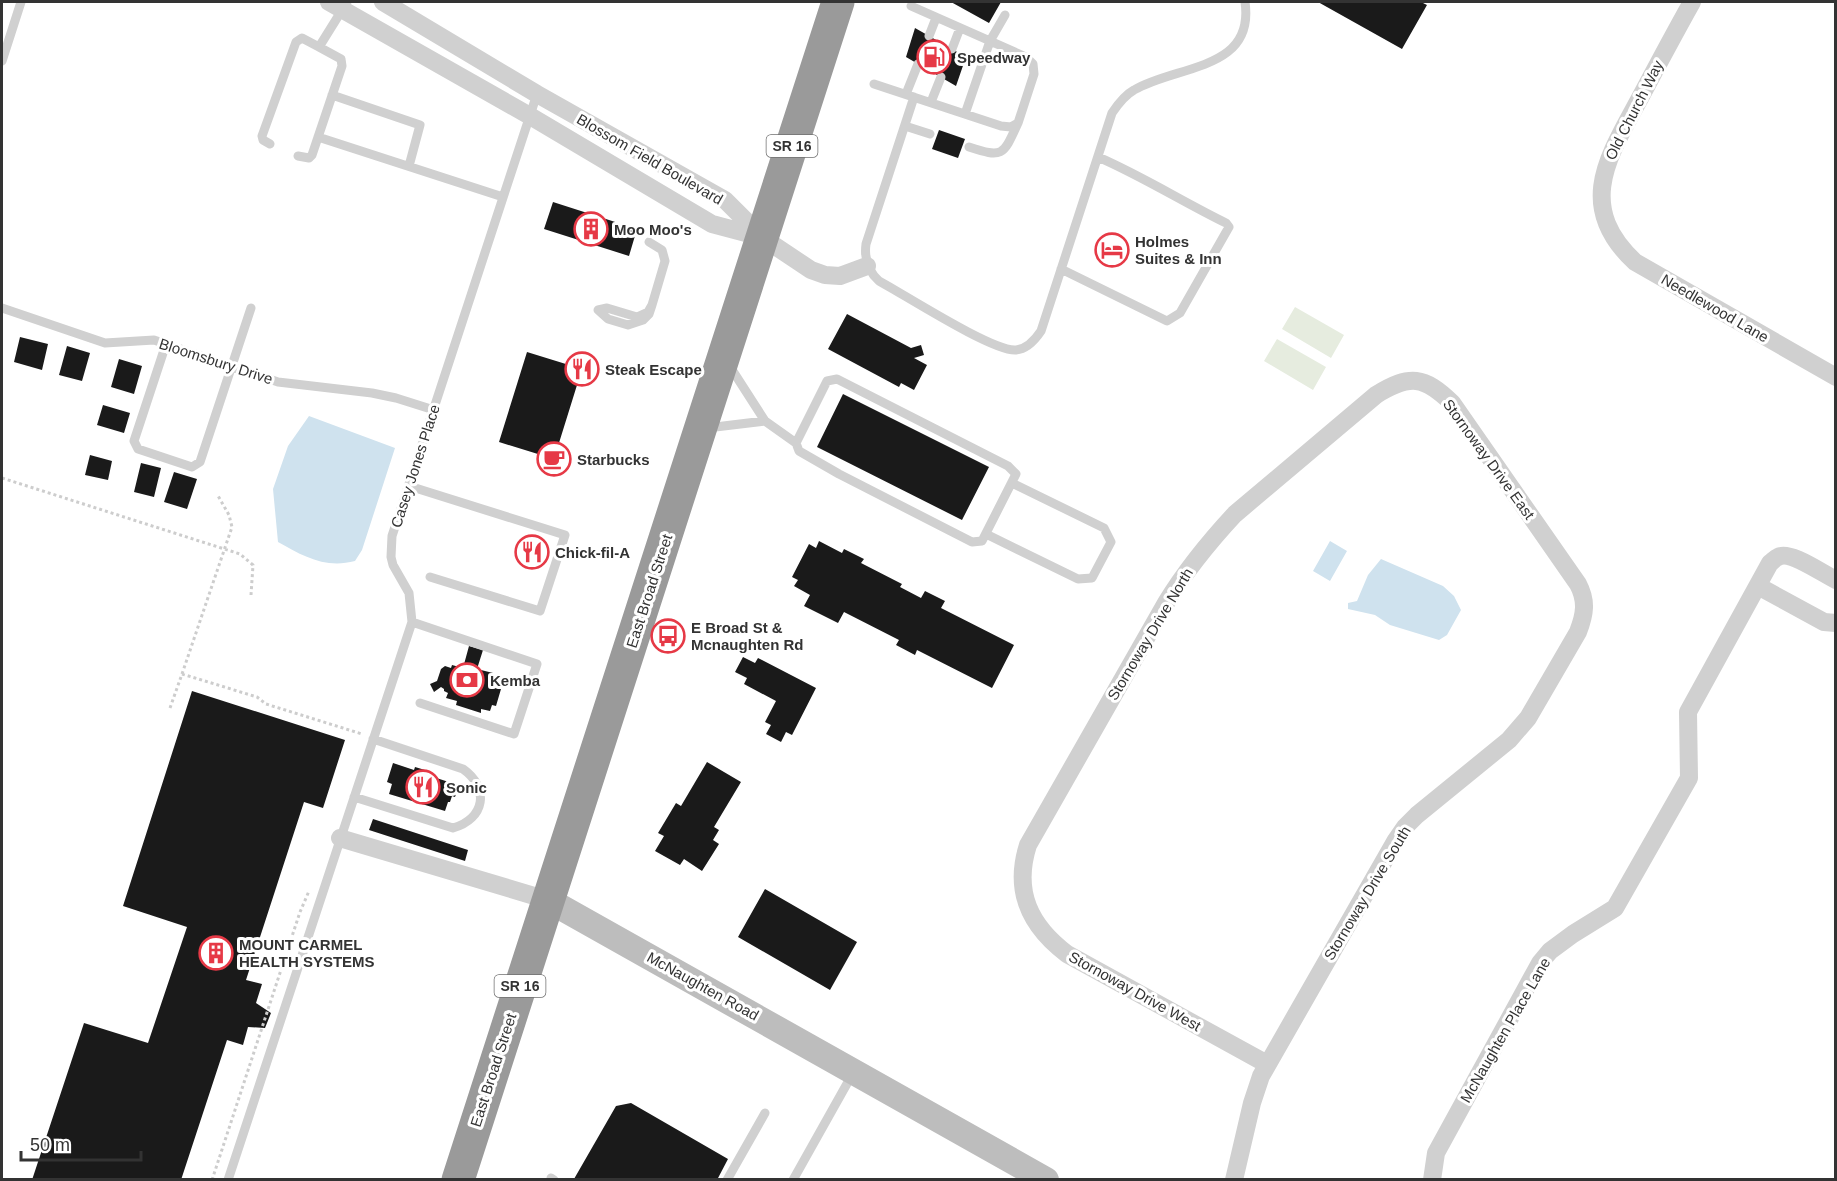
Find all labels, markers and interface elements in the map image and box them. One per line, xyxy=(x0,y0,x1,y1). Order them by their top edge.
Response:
fuel station icon: Speedway xyxy=(916,39,952,75)
place label: Speedway xyxy=(957,49,1031,66)
street label: Old Church Way xyxy=(1602,57,1667,163)
street label: Blossom Field Boulevard xyxy=(574,110,726,208)
road number: SR 16 xyxy=(766,135,818,157)
building icon: Moo Moo's xyxy=(573,211,609,247)
place label: Moo Moo's xyxy=(614,221,692,238)
hotel icon: Holmes Suites & Inn xyxy=(1094,232,1130,268)
place label: Holmes Suites & Inn xyxy=(1135,233,1222,267)
street label: Needlewood Lane xyxy=(1658,270,1772,346)
street label: Bloomsbury Drive xyxy=(157,335,275,387)
restaurant icon: Steak Escape xyxy=(564,351,600,387)
place label: Steak Escape xyxy=(605,361,702,378)
street label: Stornoway Drive East xyxy=(1440,396,1539,523)
street label: Casey Jones Place xyxy=(387,402,443,530)
cafe icon: Starbucks xyxy=(536,441,572,477)
place label: Starbucks xyxy=(577,451,650,468)
street label: East Broad Street xyxy=(623,531,676,650)
restaurant icon: Chick-fil-A xyxy=(514,534,550,570)
place label: Chick-fil-A xyxy=(555,544,630,561)
street label: Stornoway Drive North xyxy=(1104,565,1196,703)
bus stop icon: E Broad St & Mcnaughten Rd xyxy=(650,618,686,654)
place label: E Broad St & Mcnaughten Rd xyxy=(691,619,804,653)
bank icon: Kemba xyxy=(449,662,485,698)
place label: Kemba xyxy=(490,672,541,689)
restaurant icon: Sonic xyxy=(405,769,441,805)
place label: Sonic xyxy=(446,779,487,796)
street label: Stornoway Drive South xyxy=(1320,823,1414,963)
building icon: MOUNT CARMEL HEALTH SYSTEMS xyxy=(198,935,234,971)
place label: MOUNT CARMEL HEALTH SYSTEMS xyxy=(239,936,375,970)
street label: McNaughten Road xyxy=(644,948,762,1024)
street label: Stornoway Drive West xyxy=(1066,948,1205,1035)
street label: McNaughten Place Lane xyxy=(1457,955,1553,1105)
road number: SR 16 xyxy=(494,975,546,997)
street label: East Broad Street xyxy=(467,1010,520,1129)
scale bar xyxy=(21,1124,141,1162)
text: 50 m xyxy=(30,1135,70,1155)

